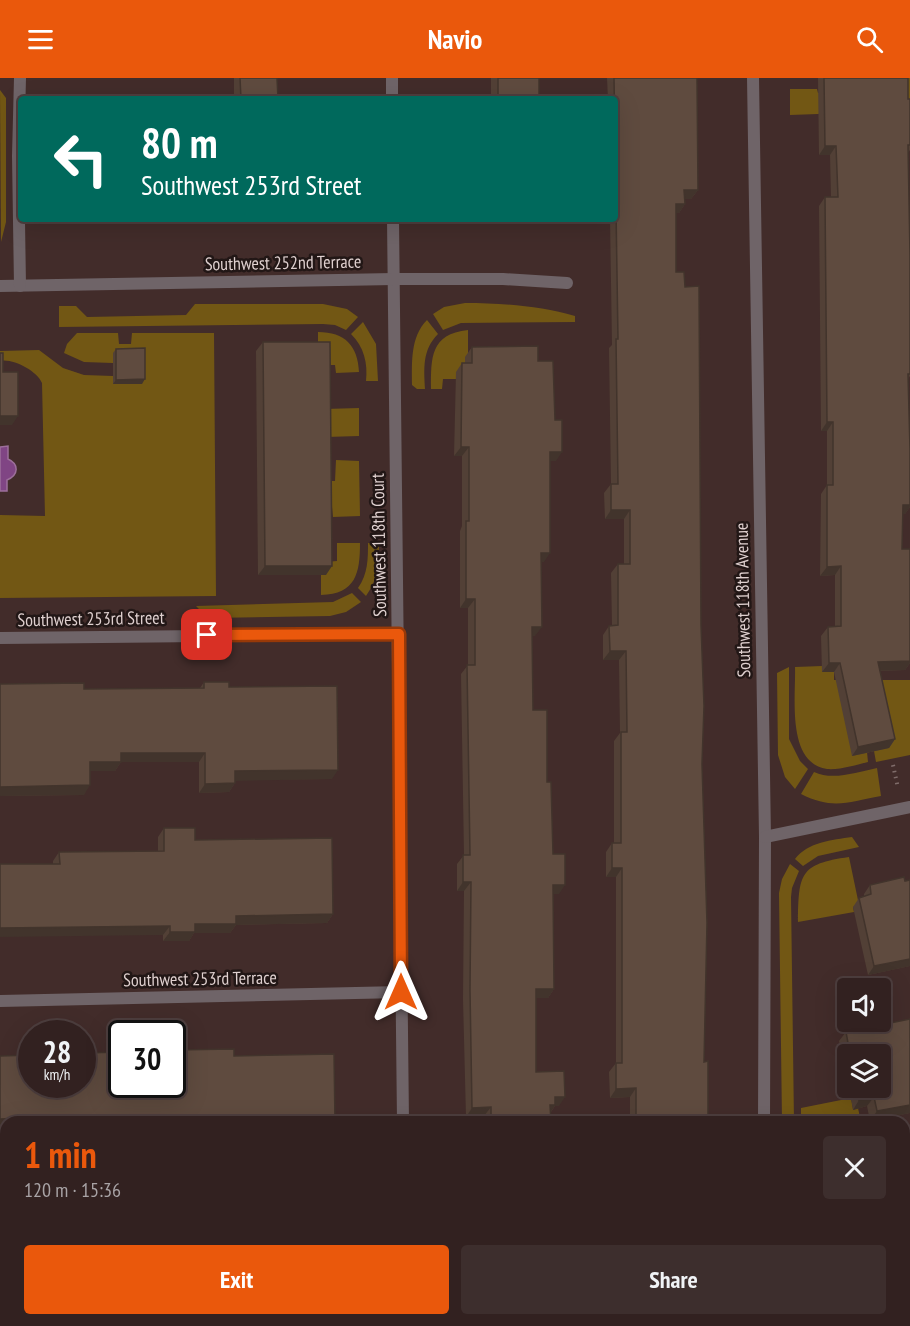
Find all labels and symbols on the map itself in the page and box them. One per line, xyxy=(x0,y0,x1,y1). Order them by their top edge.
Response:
street label: Southwest 252nd Terrace xyxy=(205,250,361,275)
street label: Southwest 118th Court xyxy=(366,473,391,617)
street label: Southwest 118th Avenue xyxy=(730,522,755,678)
street label: Southwest 253rd Street xyxy=(17,606,165,631)
pin xyxy=(181,609,232,660)
position arrow xyxy=(369,960,433,1024)
street label: Southwest 253rd Terrace xyxy=(123,966,277,991)
speed limit sign: 30 xyxy=(108,1020,186,1098)

